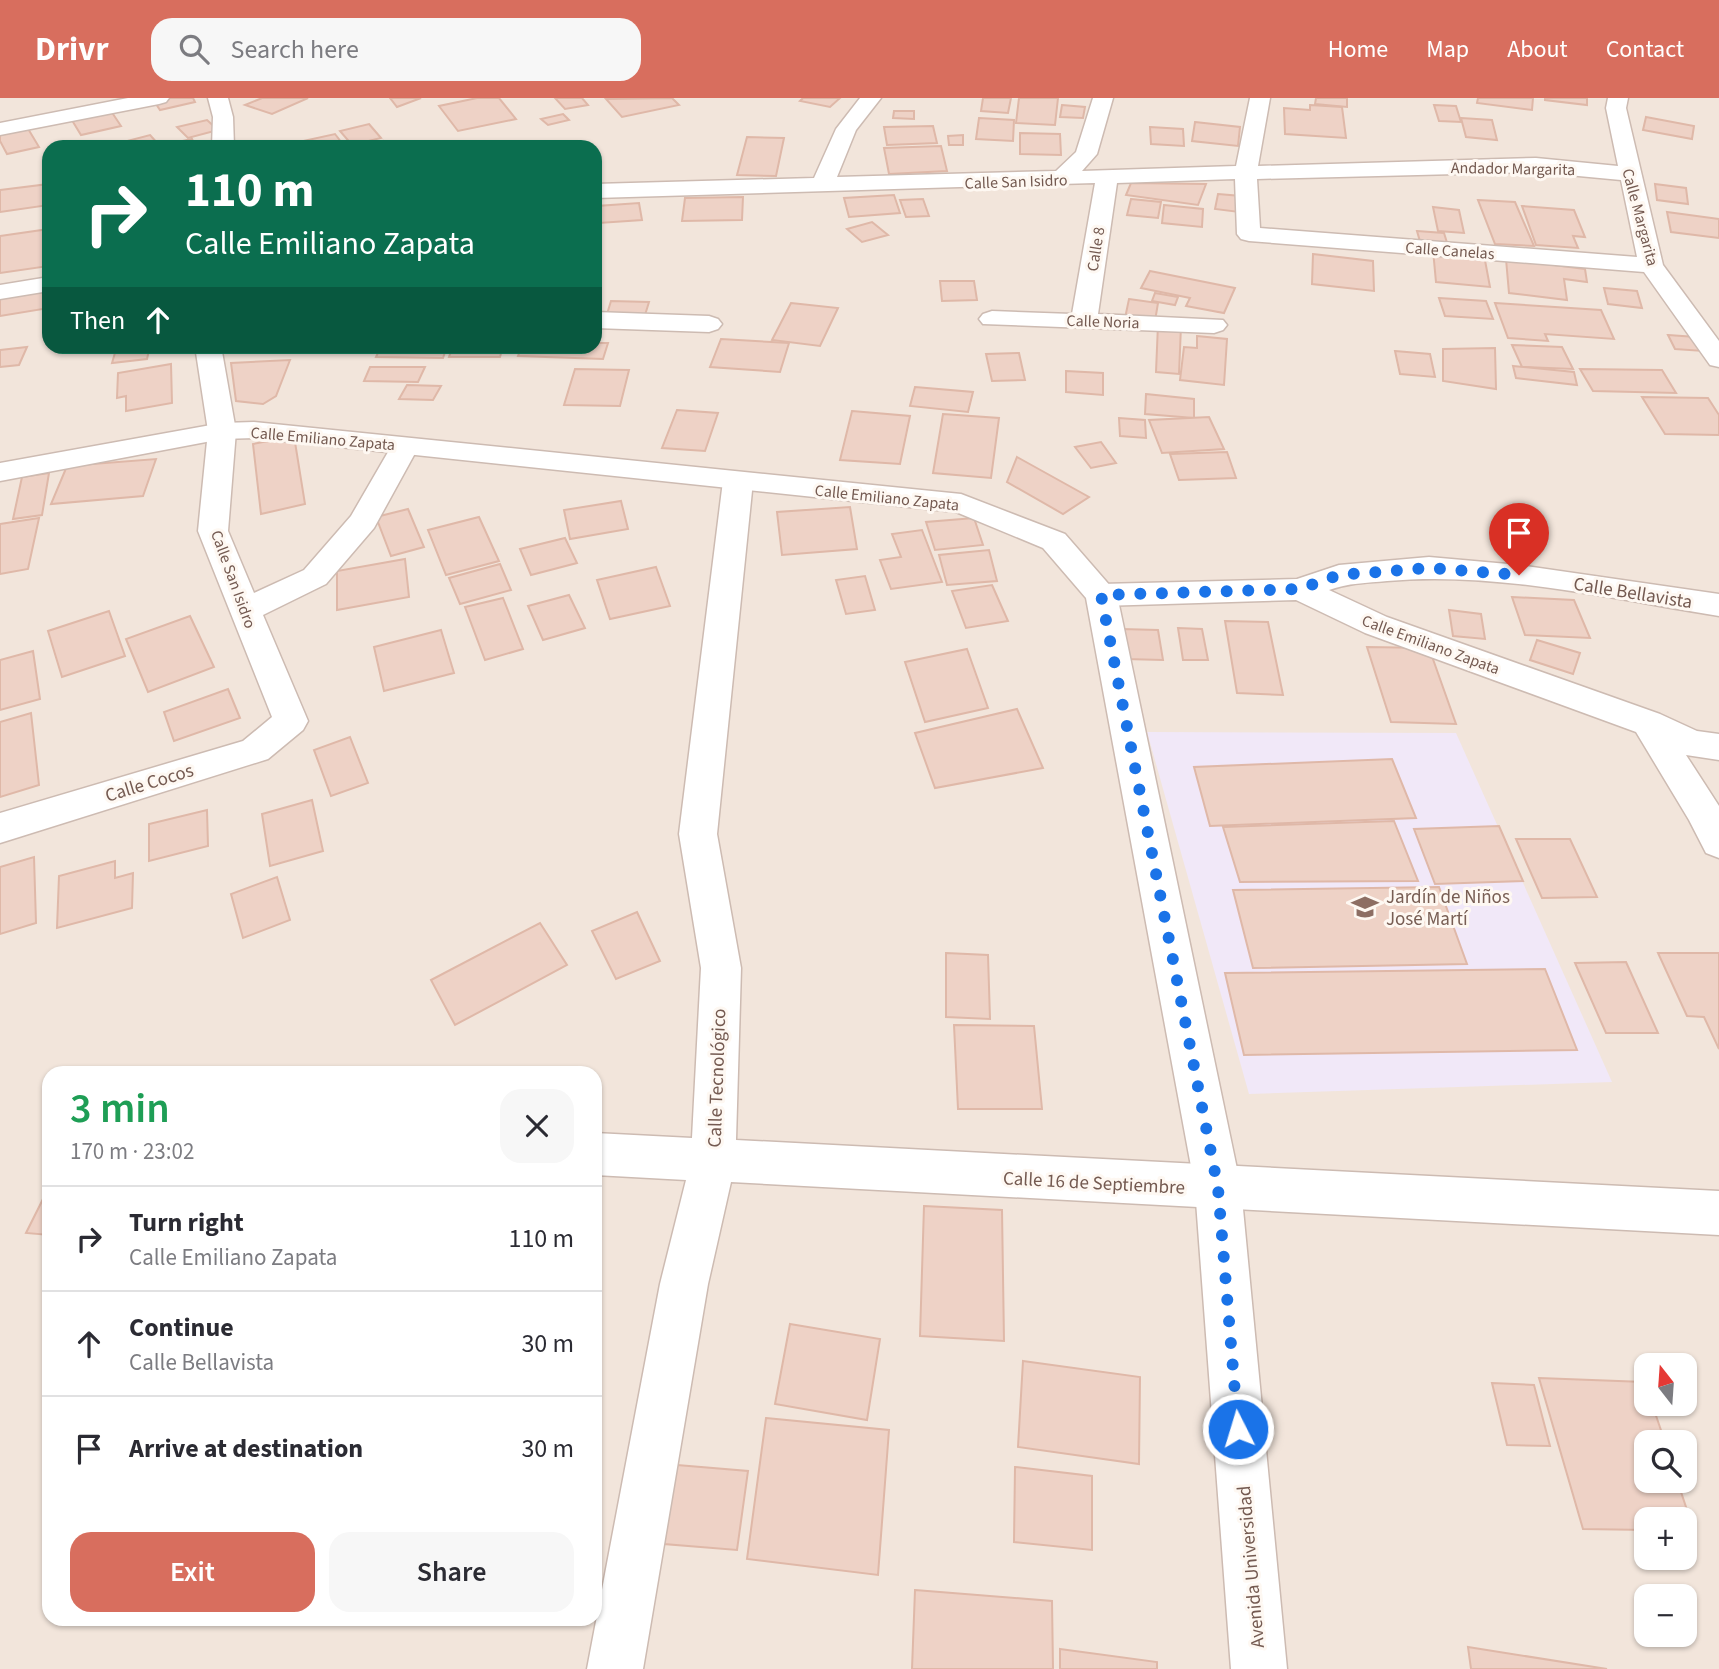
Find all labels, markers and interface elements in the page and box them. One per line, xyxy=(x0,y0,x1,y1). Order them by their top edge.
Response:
search box xyxy=(151,18,641,81)
text: Drivr xyxy=(35,26,109,73)
icon: search xyxy=(175,30,213,68)
text: Search here xyxy=(231,31,359,68)
text: Home xyxy=(1328,32,1388,67)
text: Map xyxy=(1426,32,1469,67)
text: About xyxy=(1507,32,1568,67)
text: Contact xyxy=(1606,32,1684,67)
text: 110 m xyxy=(185,156,314,226)
street label: Andador Margarita xyxy=(1451,157,1575,181)
street label: Calle Margarita xyxy=(1616,166,1664,268)
icon: right xyxy=(70,168,161,259)
street label: Calle San Isidro xyxy=(964,169,1068,195)
text: Calle Emiliano Zapata xyxy=(185,221,475,267)
street label: Calle 8 xyxy=(1082,225,1110,273)
street label: Calle Canelas xyxy=(1405,237,1495,265)
icon: ahead xyxy=(139,301,177,339)
text: Then xyxy=(70,302,125,339)
street label: Calle Noria xyxy=(1066,310,1140,334)
street label: Calle Emiliano Zapata xyxy=(250,422,396,456)
street label: Calle Emiliano Zapata xyxy=(814,479,960,517)
pin xyxy=(1489,503,1549,575)
icon: arrive xyxy=(1500,514,1538,552)
street label: Calle San Isidro xyxy=(205,527,261,631)
street label: Calle Bellavista xyxy=(1571,571,1694,616)
street label: Calle Emiliano Zapata xyxy=(1359,610,1503,680)
street label: Calle Cocos xyxy=(102,757,197,810)
place label: Jardín de Niños José Martí xyxy=(1386,884,1510,933)
school or university icon: Jardín de Niños José Martí xyxy=(1350,892,1380,922)
street label: Calle Tecnológico xyxy=(702,1008,733,1148)
text: 3 min xyxy=(70,1079,170,1139)
button: close xyxy=(500,1089,574,1163)
text: 170 m · 23:02 xyxy=(70,1135,194,1168)
street label: Calle 16 de Septiembre xyxy=(1002,1165,1186,1202)
text: Turn right xyxy=(129,1204,244,1241)
icon: right xyxy=(70,1220,108,1258)
text: 110 m xyxy=(508,1220,574,1257)
text: Calle Emiliano Zapata xyxy=(129,1241,337,1274)
text: Continue xyxy=(129,1309,234,1346)
icon: ahead xyxy=(70,1325,108,1363)
text: 30 m xyxy=(521,1325,574,1362)
text: Calle Bellavista xyxy=(129,1346,274,1379)
north arrow xyxy=(1634,1353,1698,1416)
map controls xyxy=(1634,1353,1697,1647)
position arrow xyxy=(1201,1392,1275,1466)
icon: arrive xyxy=(70,1430,108,1468)
text: Arrive at destination xyxy=(129,1430,363,1467)
text: 30 m xyxy=(521,1430,574,1467)
button: search xyxy=(1634,1430,1697,1493)
street label: Avenida Universidad xyxy=(1231,1485,1272,1649)
button: + xyxy=(1634,1507,1697,1570)
button: Exit xyxy=(70,1532,315,1612)
button: Share xyxy=(329,1532,574,1612)
button: − xyxy=(1634,1584,1697,1647)

